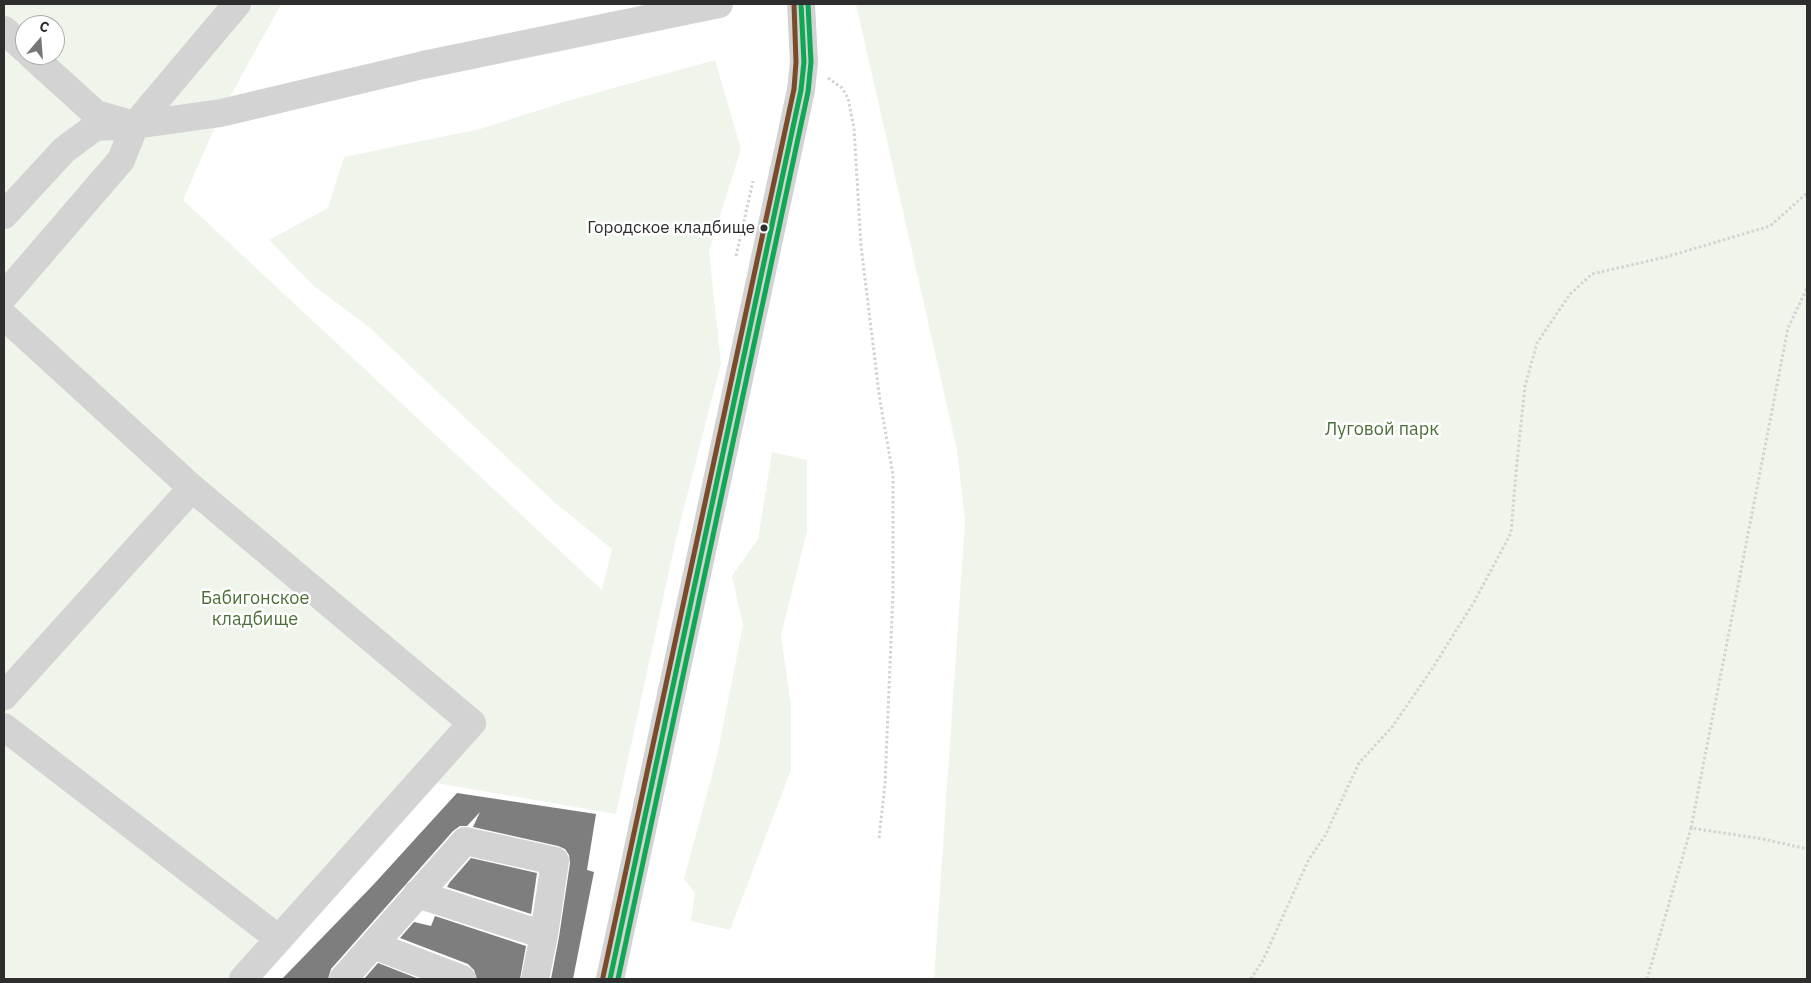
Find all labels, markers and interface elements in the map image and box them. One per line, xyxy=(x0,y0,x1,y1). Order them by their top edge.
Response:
north arrow xyxy=(15,15,65,65)
text: С xyxy=(37,17,51,37)
place label: Городское кладбище xyxy=(587,218,755,238)
marker: Городское кладбище xyxy=(759,223,769,233)
park label: Луговой парк xyxy=(1325,419,1439,441)
park label: Бабигонское кладбище xyxy=(201,588,309,630)

